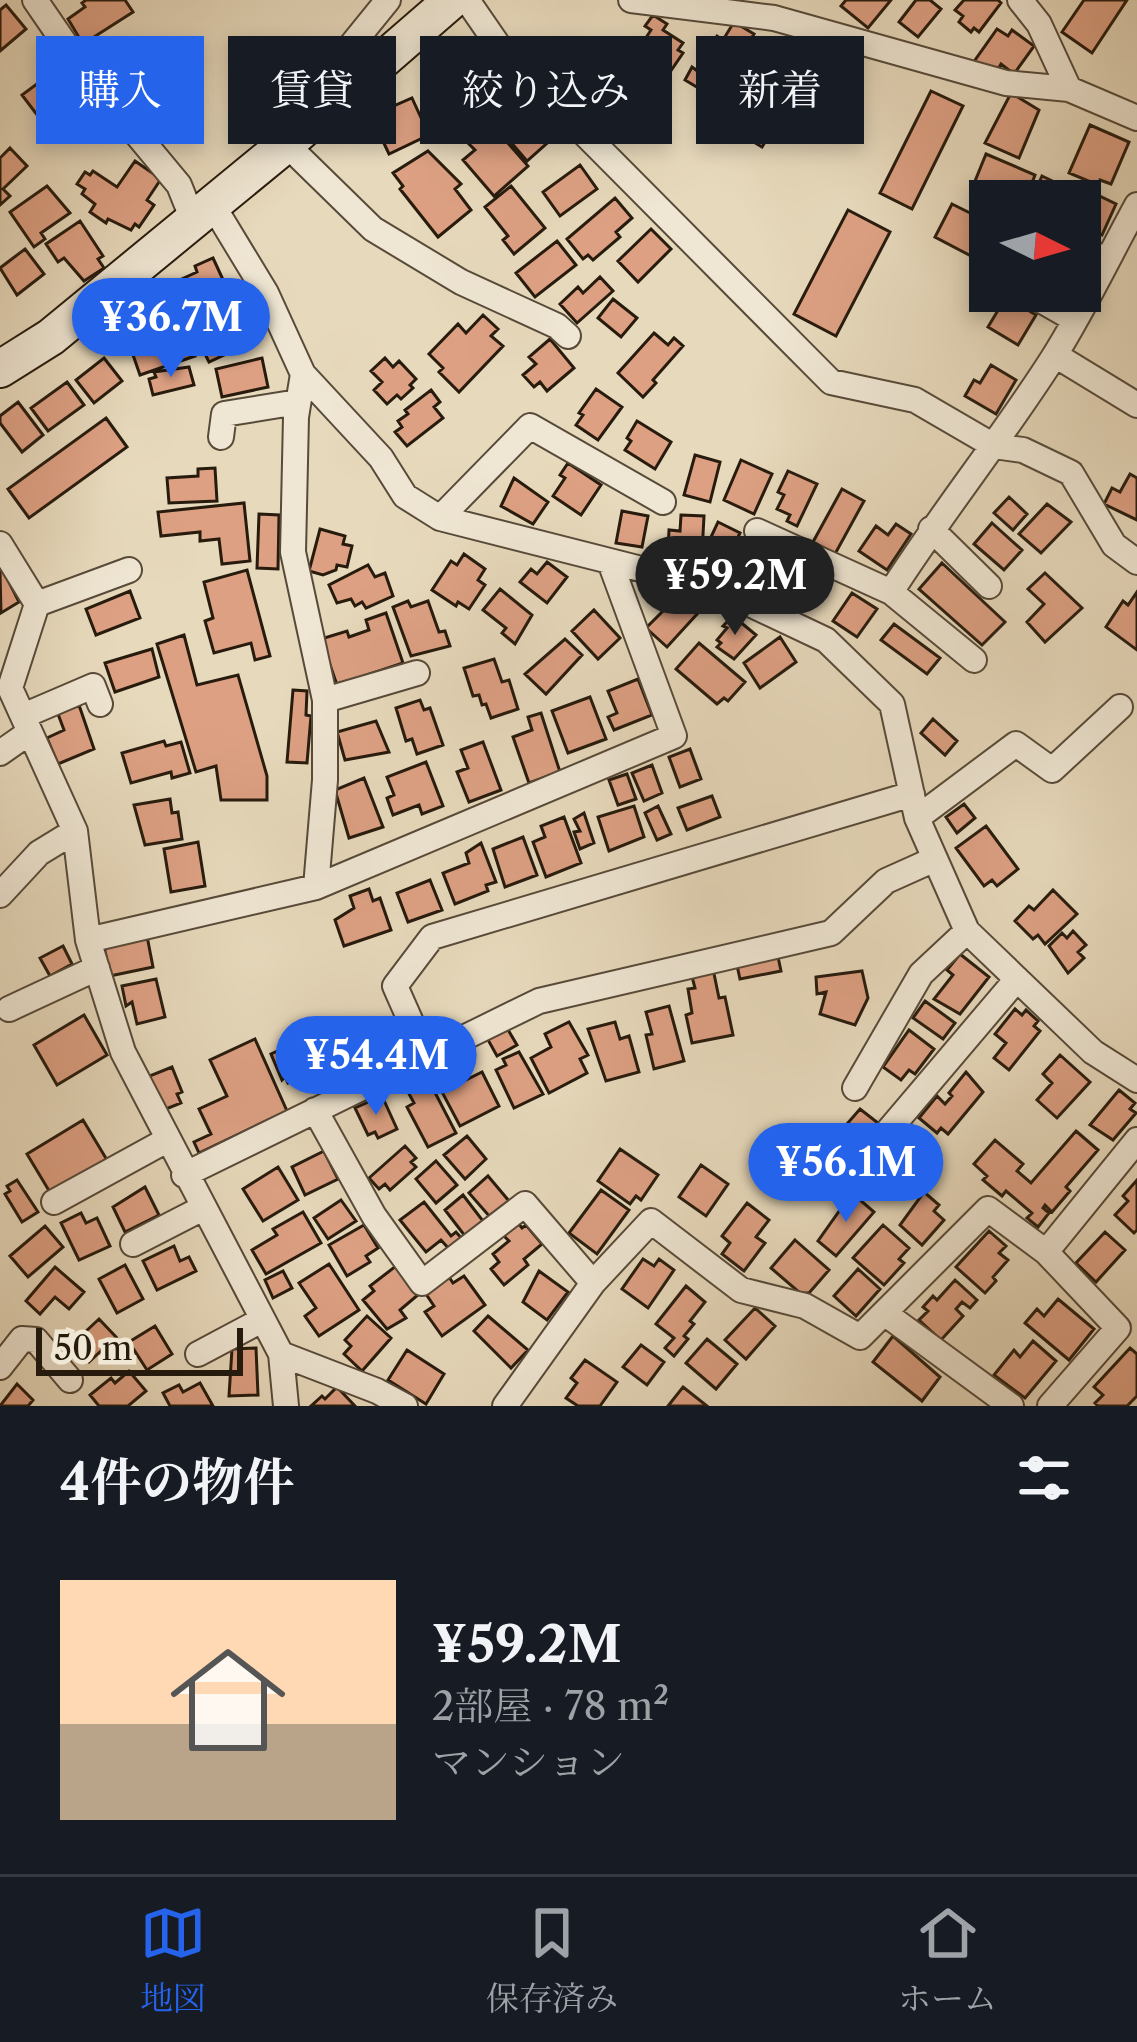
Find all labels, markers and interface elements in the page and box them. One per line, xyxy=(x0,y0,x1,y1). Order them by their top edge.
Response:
chip: 購入 xyxy=(36,36,204,144)
chip: 賃貸 xyxy=(228,36,396,144)
chip: 絞り込み xyxy=(420,36,672,144)
chip: 新着 xyxy=(696,36,864,144)
north arrow xyxy=(969,180,1101,312)
map controls xyxy=(969,180,1101,312)
pin: ¥36.7M xyxy=(73,278,269,380)
text: ¥36.7M xyxy=(99,293,243,341)
pin: ¥59.2M xyxy=(637,536,833,638)
text: ¥59.2M xyxy=(662,551,808,599)
pin: ¥54.4M xyxy=(278,1016,474,1118)
text: ¥54.4M xyxy=(303,1031,449,1079)
pin: ¥56.1M xyxy=(748,1123,944,1225)
text: ¥56.1M xyxy=(775,1138,917,1186)
scale bar xyxy=(36,1322,243,1375)
text: 50 m xyxy=(54,1328,132,1369)
icon: filters xyxy=(1011,1445,1077,1511)
text: 4件の物件 xyxy=(60,1451,294,1513)
text: ¥59.2M xyxy=(432,1613,622,1675)
icon: home xyxy=(156,1628,300,1772)
text: 2部屋 · 78 m² xyxy=(432,1682,669,1730)
text: マンション xyxy=(432,1738,625,1786)
tab: 地図 xyxy=(140,1900,206,2019)
tab: 保存済み xyxy=(486,1900,618,2019)
tab: ホーム xyxy=(898,1900,997,2019)

